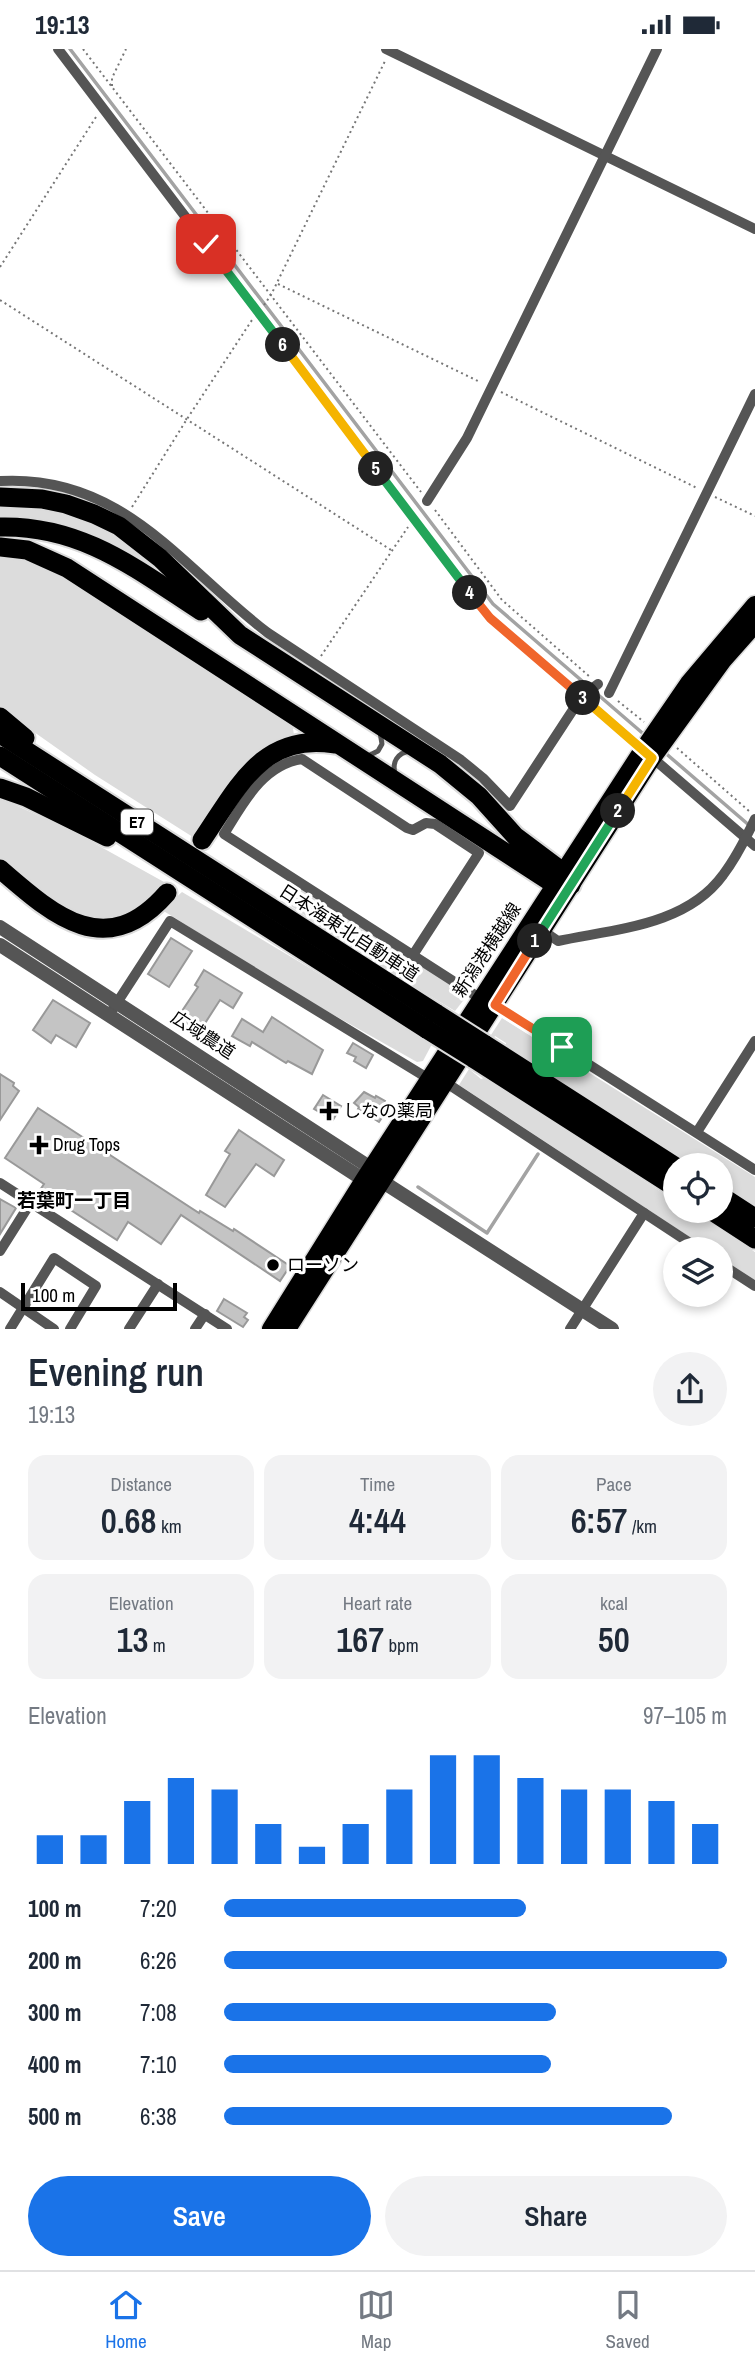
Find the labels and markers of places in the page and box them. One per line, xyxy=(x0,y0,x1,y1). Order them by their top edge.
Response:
pin xyxy=(176,214,236,274)
pin: 6 xyxy=(266,327,300,363)
pin: 5 xyxy=(358,451,394,487)
pin: 4 xyxy=(452,575,488,611)
pin: 3 xyxy=(566,681,600,715)
pin: 2 xyxy=(600,793,636,829)
pin: 1 xyxy=(518,923,552,959)
pin xyxy=(532,1017,592,1077)
place label: しなの薬局 xyxy=(343,1098,433,1123)
marker: しなの薬局 xyxy=(321,1103,337,1119)
place label: Drug Tops xyxy=(53,1132,120,1157)
marker: Drug Tops xyxy=(31,1137,47,1153)
place label: ローソン xyxy=(287,1252,359,1277)
marker: ローソン xyxy=(265,1257,281,1273)

